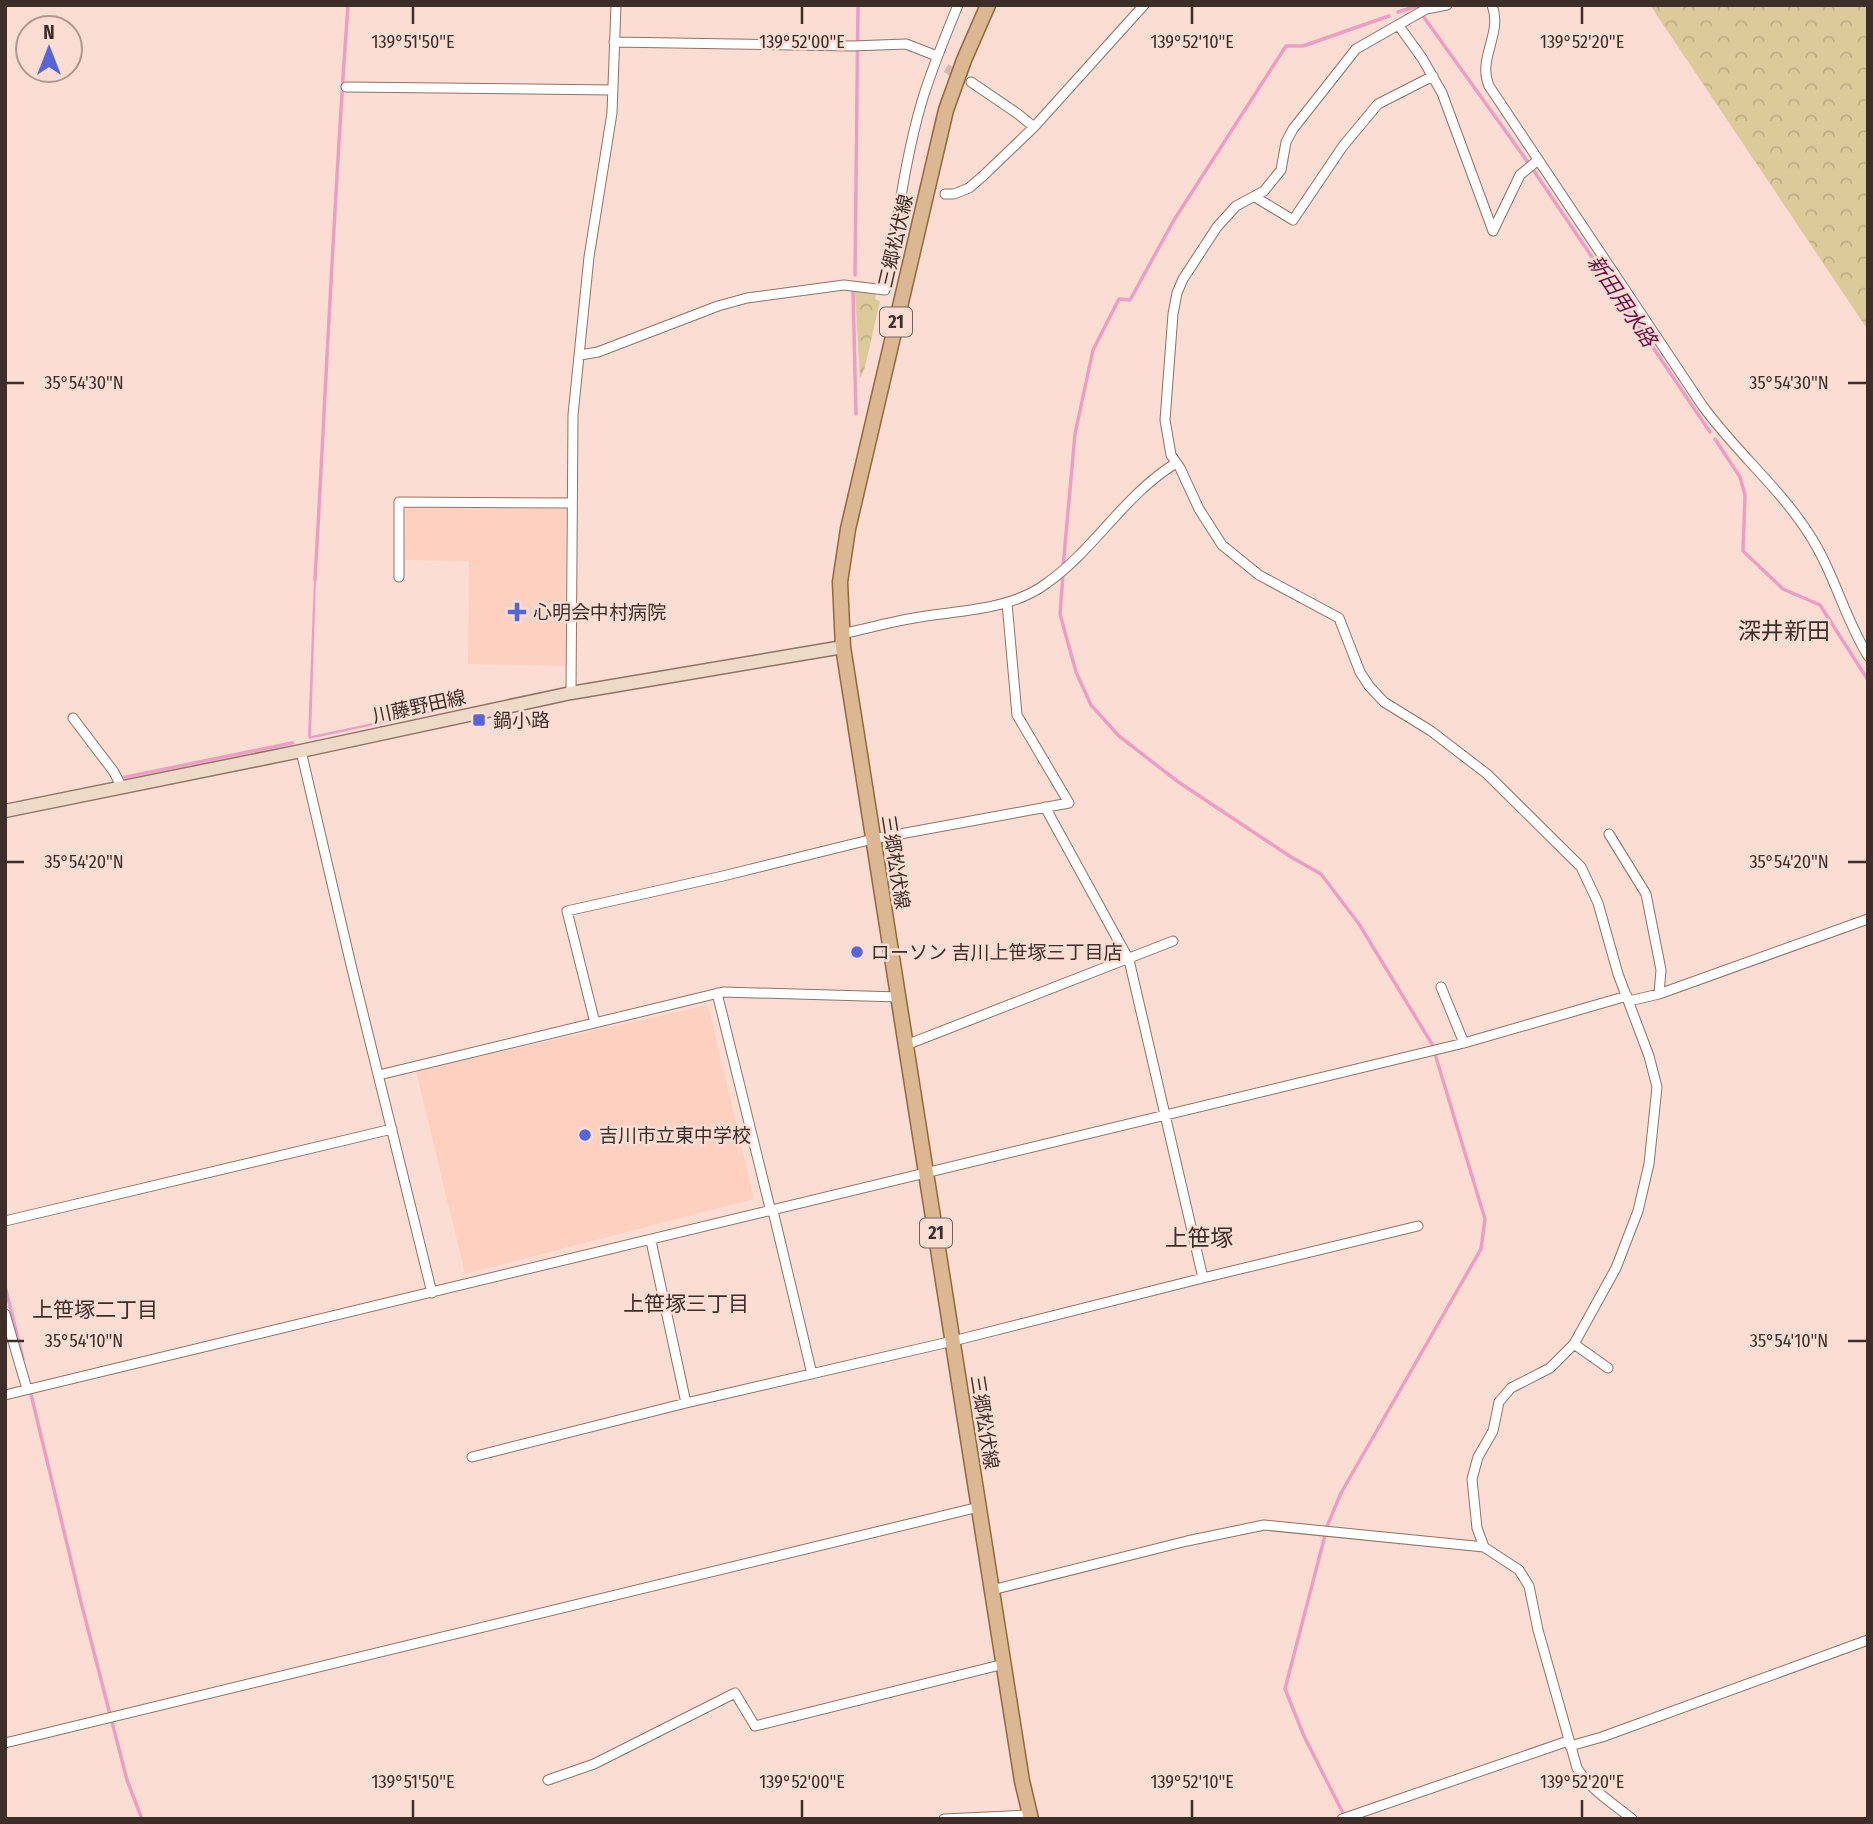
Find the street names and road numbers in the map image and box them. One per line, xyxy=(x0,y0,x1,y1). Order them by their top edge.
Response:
street label: 三郷松伏線 xyxy=(874,192,917,290)
road number: 21 xyxy=(880,308,912,336)
street label: 川藤野田線 xyxy=(370,685,468,728)
street label: 三郷松伏線 xyxy=(877,813,914,911)
road number: 21 xyxy=(920,1218,952,1248)
street label: 三郷松伏線 xyxy=(966,1373,1003,1471)

